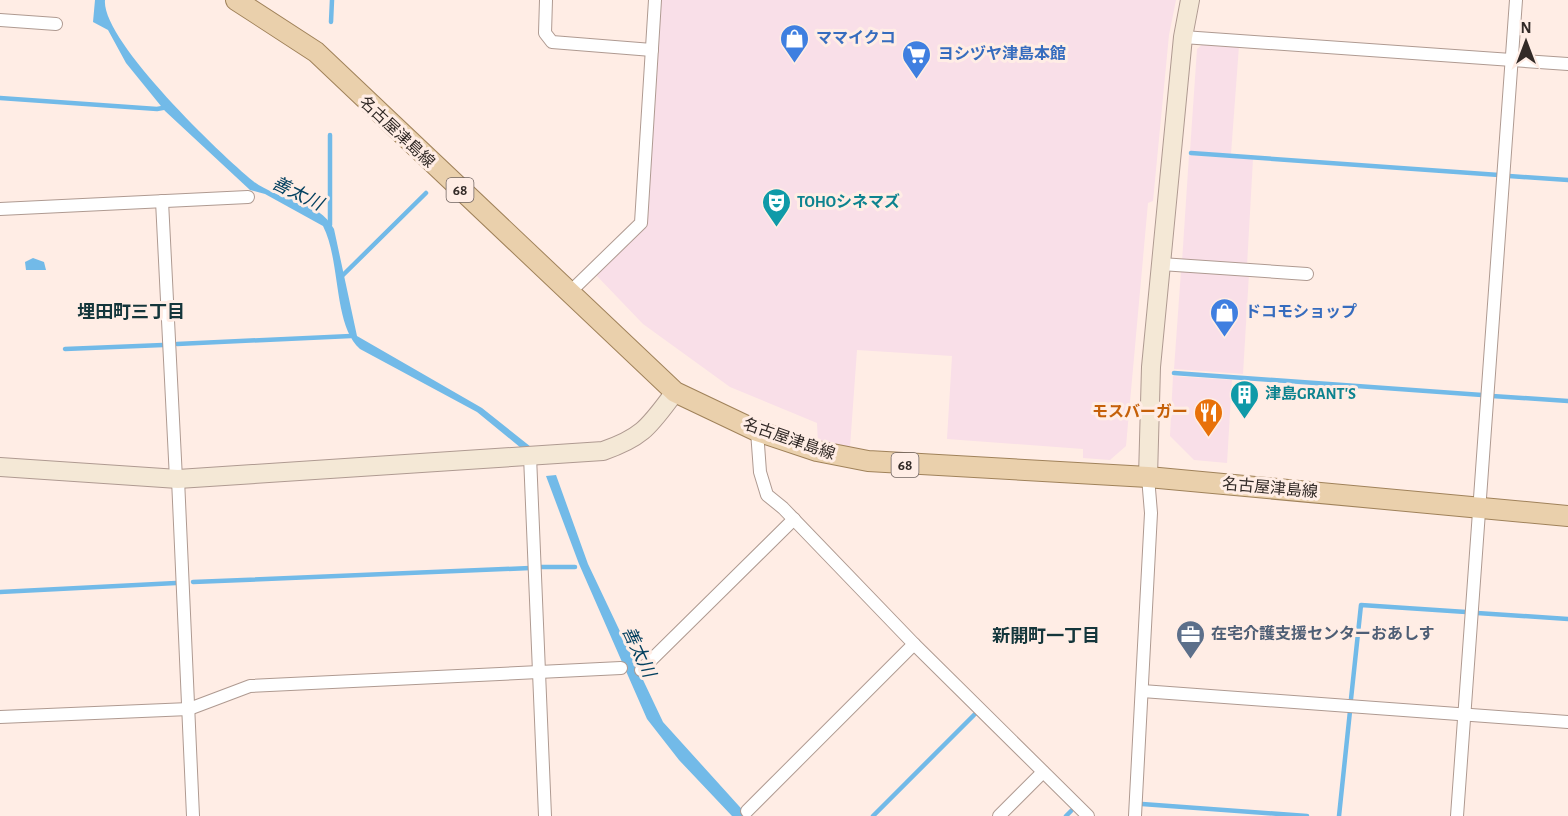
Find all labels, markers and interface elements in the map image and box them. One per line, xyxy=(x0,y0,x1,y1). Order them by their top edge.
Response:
north arrow xyxy=(1496,12,1556,72)
text: N xyxy=(1520,20,1532,36)
shop icon: ママイクコ xyxy=(779,22,811,64)
place label: ママイクコ xyxy=(816,29,896,46)
supermarket icon: ヨシヅヤ津島本館 xyxy=(901,38,933,80)
place label: ヨシヅヤ津島本館 xyxy=(938,45,1066,62)
street label: 名古屋津島線 xyxy=(356,93,438,171)
water label: 善太川 xyxy=(269,172,328,215)
road number: 68 xyxy=(446,178,474,202)
theatre icon: TOHOシネマズ xyxy=(760,186,792,228)
place label: TOHOシネマズ xyxy=(797,193,900,210)
shop icon: ドコモショップ xyxy=(1208,296,1240,338)
district label: 埋田町三丁目 xyxy=(77,303,185,322)
place label: ドコモショップ xyxy=(1245,303,1357,320)
building icon: 津島GRANT'S xyxy=(1228,378,1260,420)
place label: 津島GRANT'S xyxy=(1265,385,1356,402)
restaurant icon: モスバーガー xyxy=(1193,396,1225,438)
place label: モスバーガー xyxy=(1092,403,1188,420)
street label: 名古屋津島線 xyxy=(741,415,837,462)
road number: 68 xyxy=(892,453,918,477)
street label: 名古屋津島線 xyxy=(1221,475,1319,500)
office icon: 在宅介護支援センターおあしす xyxy=(1174,618,1206,660)
water label: 善太川 xyxy=(618,623,660,682)
place label: 在宅介護支援センターおあしす xyxy=(1211,625,1435,642)
district label: 新開町一丁目 xyxy=(992,626,1100,646)

